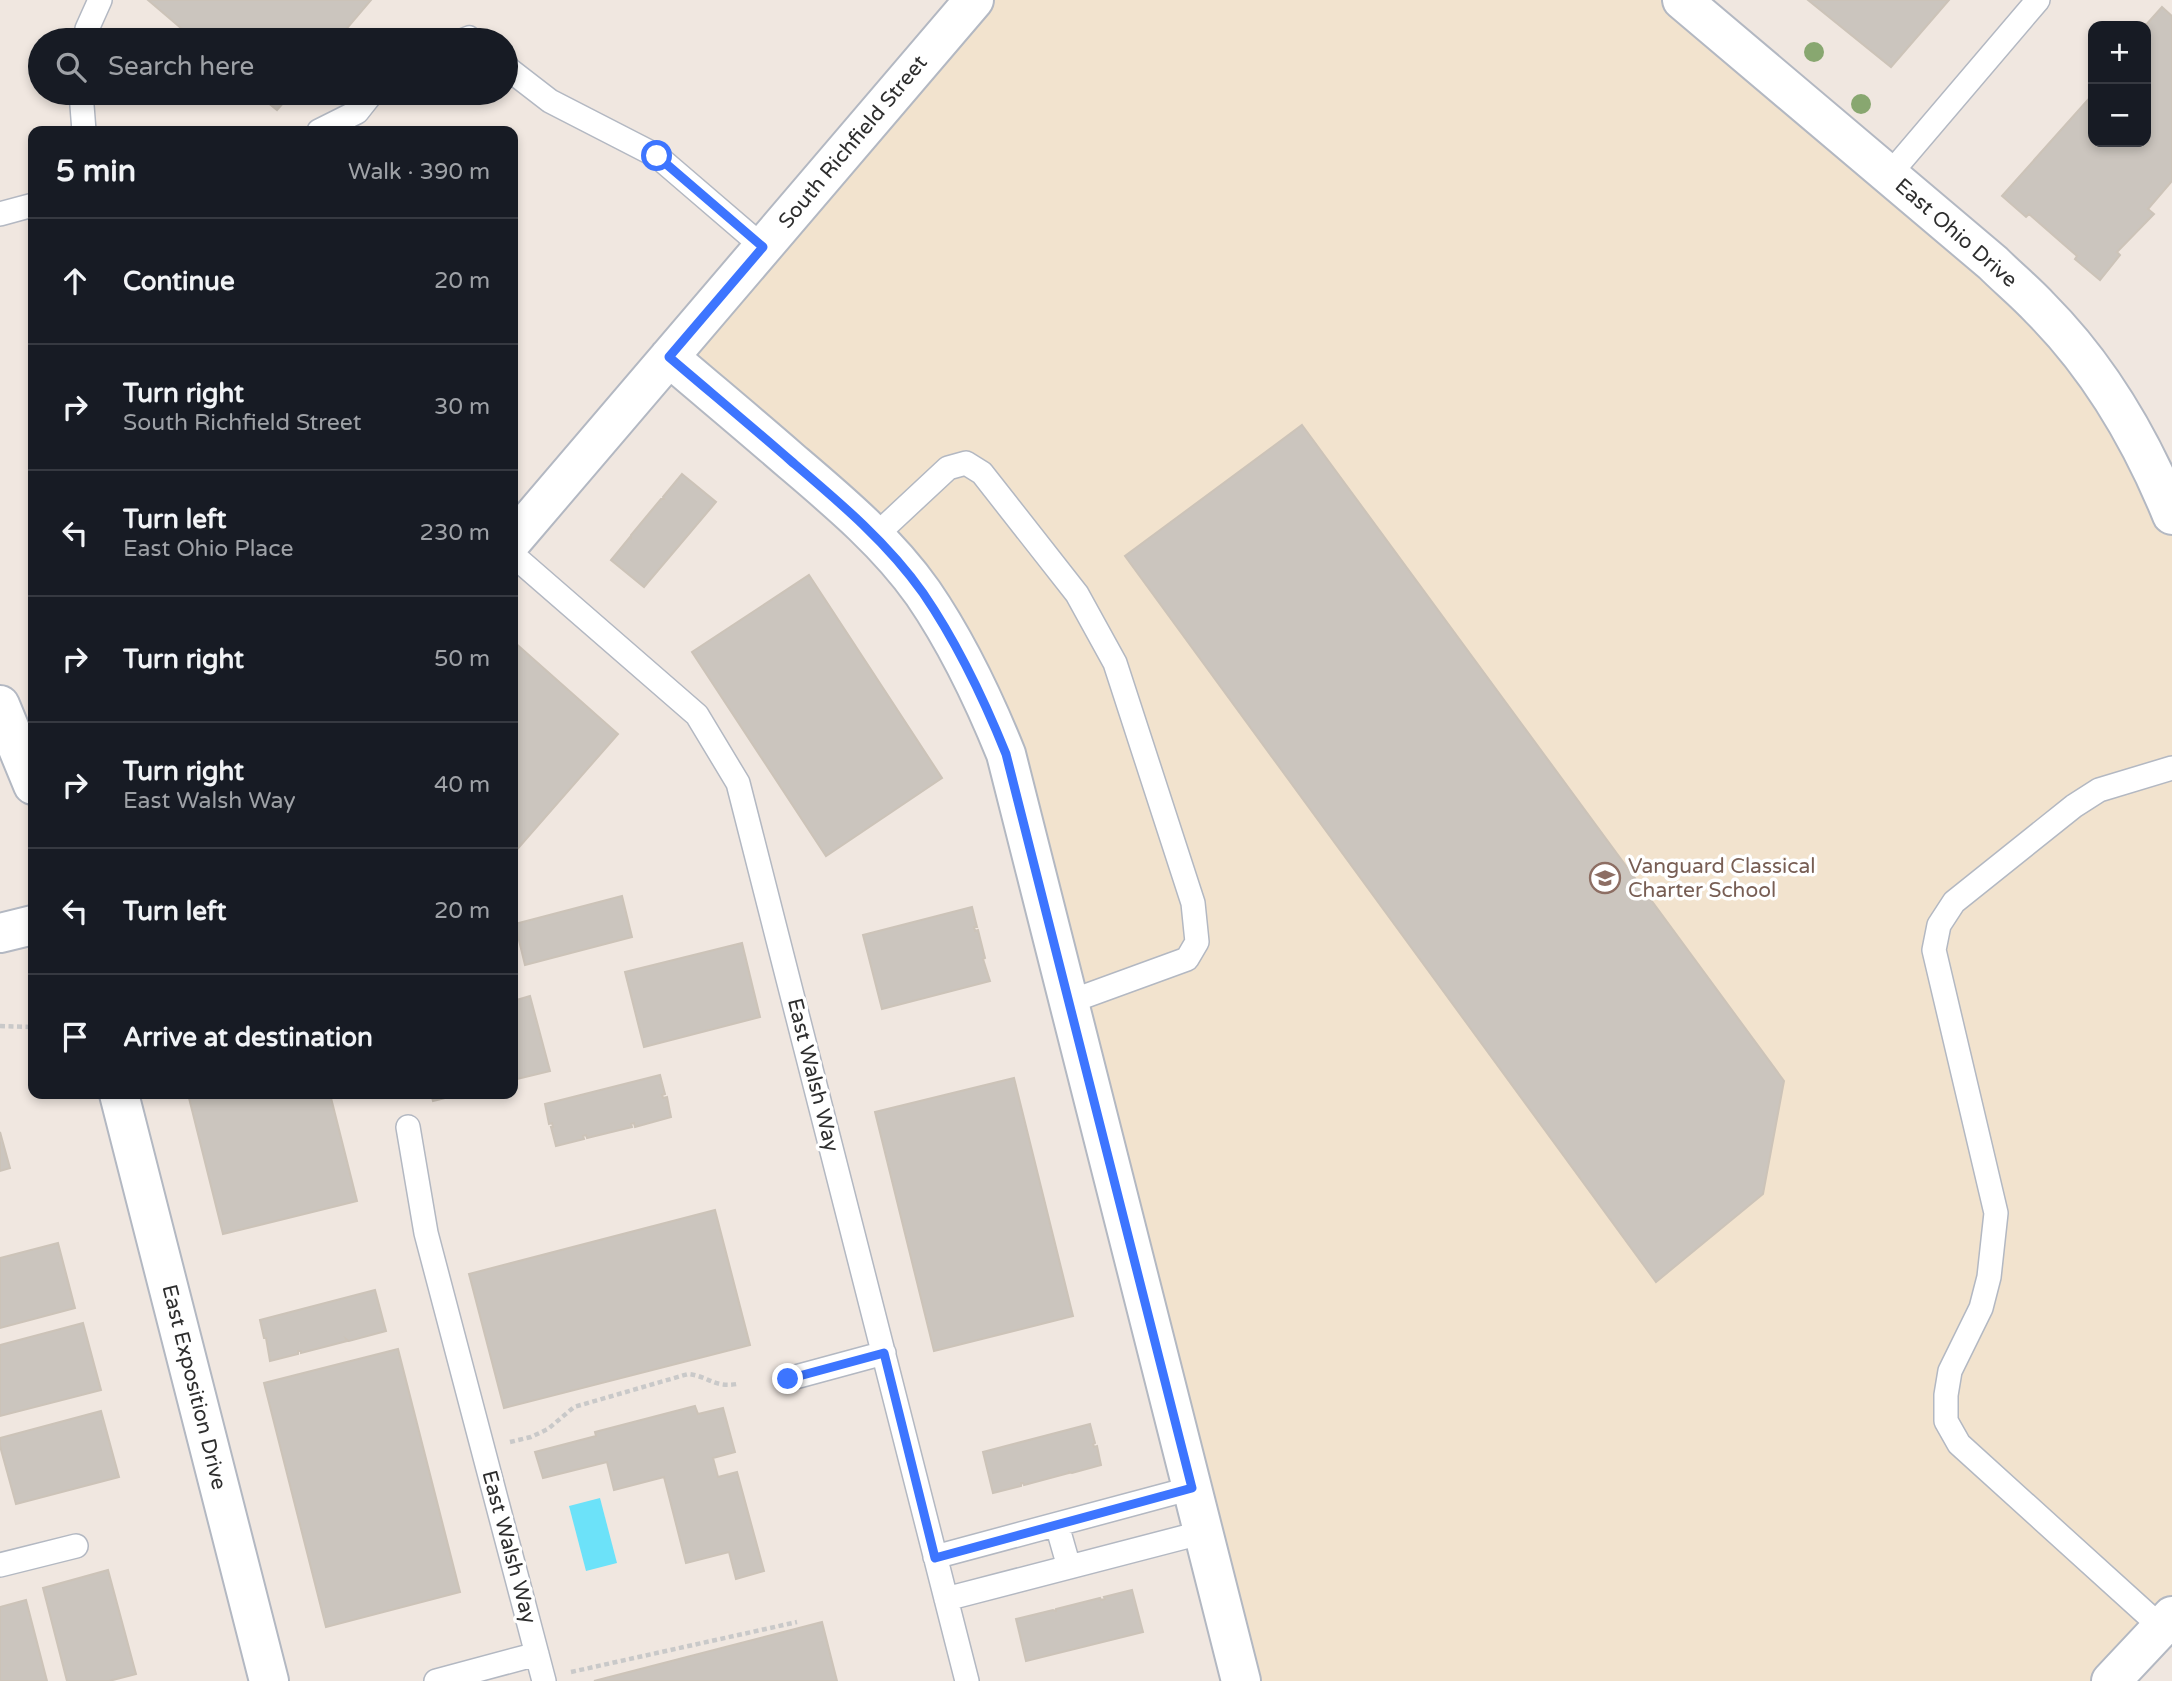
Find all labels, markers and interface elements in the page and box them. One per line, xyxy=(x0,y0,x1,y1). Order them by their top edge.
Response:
map controls xyxy=(2088,21,2151,147)
button: + xyxy=(2088,21,2151,84)
search box xyxy=(28,28,518,105)
icon: search xyxy=(52,48,90,86)
text: Search here xyxy=(108,51,254,82)
street label: South Richfield Street xyxy=(773,51,933,233)
button: − xyxy=(2088,84,2151,147)
route start xyxy=(641,140,672,171)
text: 5 min xyxy=(56,153,136,190)
text: Walk · 390 m xyxy=(348,158,490,186)
street label: East Ohio Drive xyxy=(1890,173,2022,293)
icon: ahead xyxy=(56,262,94,300)
text: Continue xyxy=(123,266,235,297)
text: 20 m xyxy=(434,267,490,295)
text: Turn right xyxy=(123,378,244,409)
icon: right xyxy=(56,388,94,426)
text: 30 m xyxy=(434,393,490,421)
text: South Richfield Street xyxy=(123,409,362,437)
text: Turn left xyxy=(123,504,226,535)
icon: left xyxy=(56,514,94,552)
text: 230 m xyxy=(420,519,490,547)
text: East Ohio Place xyxy=(123,535,293,563)
icon: right xyxy=(56,640,94,678)
text: Turn right xyxy=(123,644,244,675)
text: 50 m xyxy=(434,645,490,673)
text: Turn right xyxy=(123,756,244,787)
icon: right xyxy=(56,766,94,804)
text: 40 m xyxy=(434,771,490,799)
text: East Walsh Way xyxy=(123,787,296,815)
place label: Vanguard Classical Charter School xyxy=(1628,854,1816,903)
school or university icon: Vanguard Classical Charter School xyxy=(1588,861,1622,895)
icon: left xyxy=(56,892,94,930)
text: Turn left xyxy=(123,896,226,927)
text: 20 m xyxy=(434,897,490,925)
street label: East Walsh Way xyxy=(782,996,844,1154)
icon: arrive xyxy=(56,1018,94,1056)
text: Arrive at destination xyxy=(123,1022,373,1053)
street label: East Exposition Drive xyxy=(156,1282,232,1492)
route end xyxy=(772,1363,803,1394)
street label: East Walsh Way xyxy=(477,1468,541,1626)

